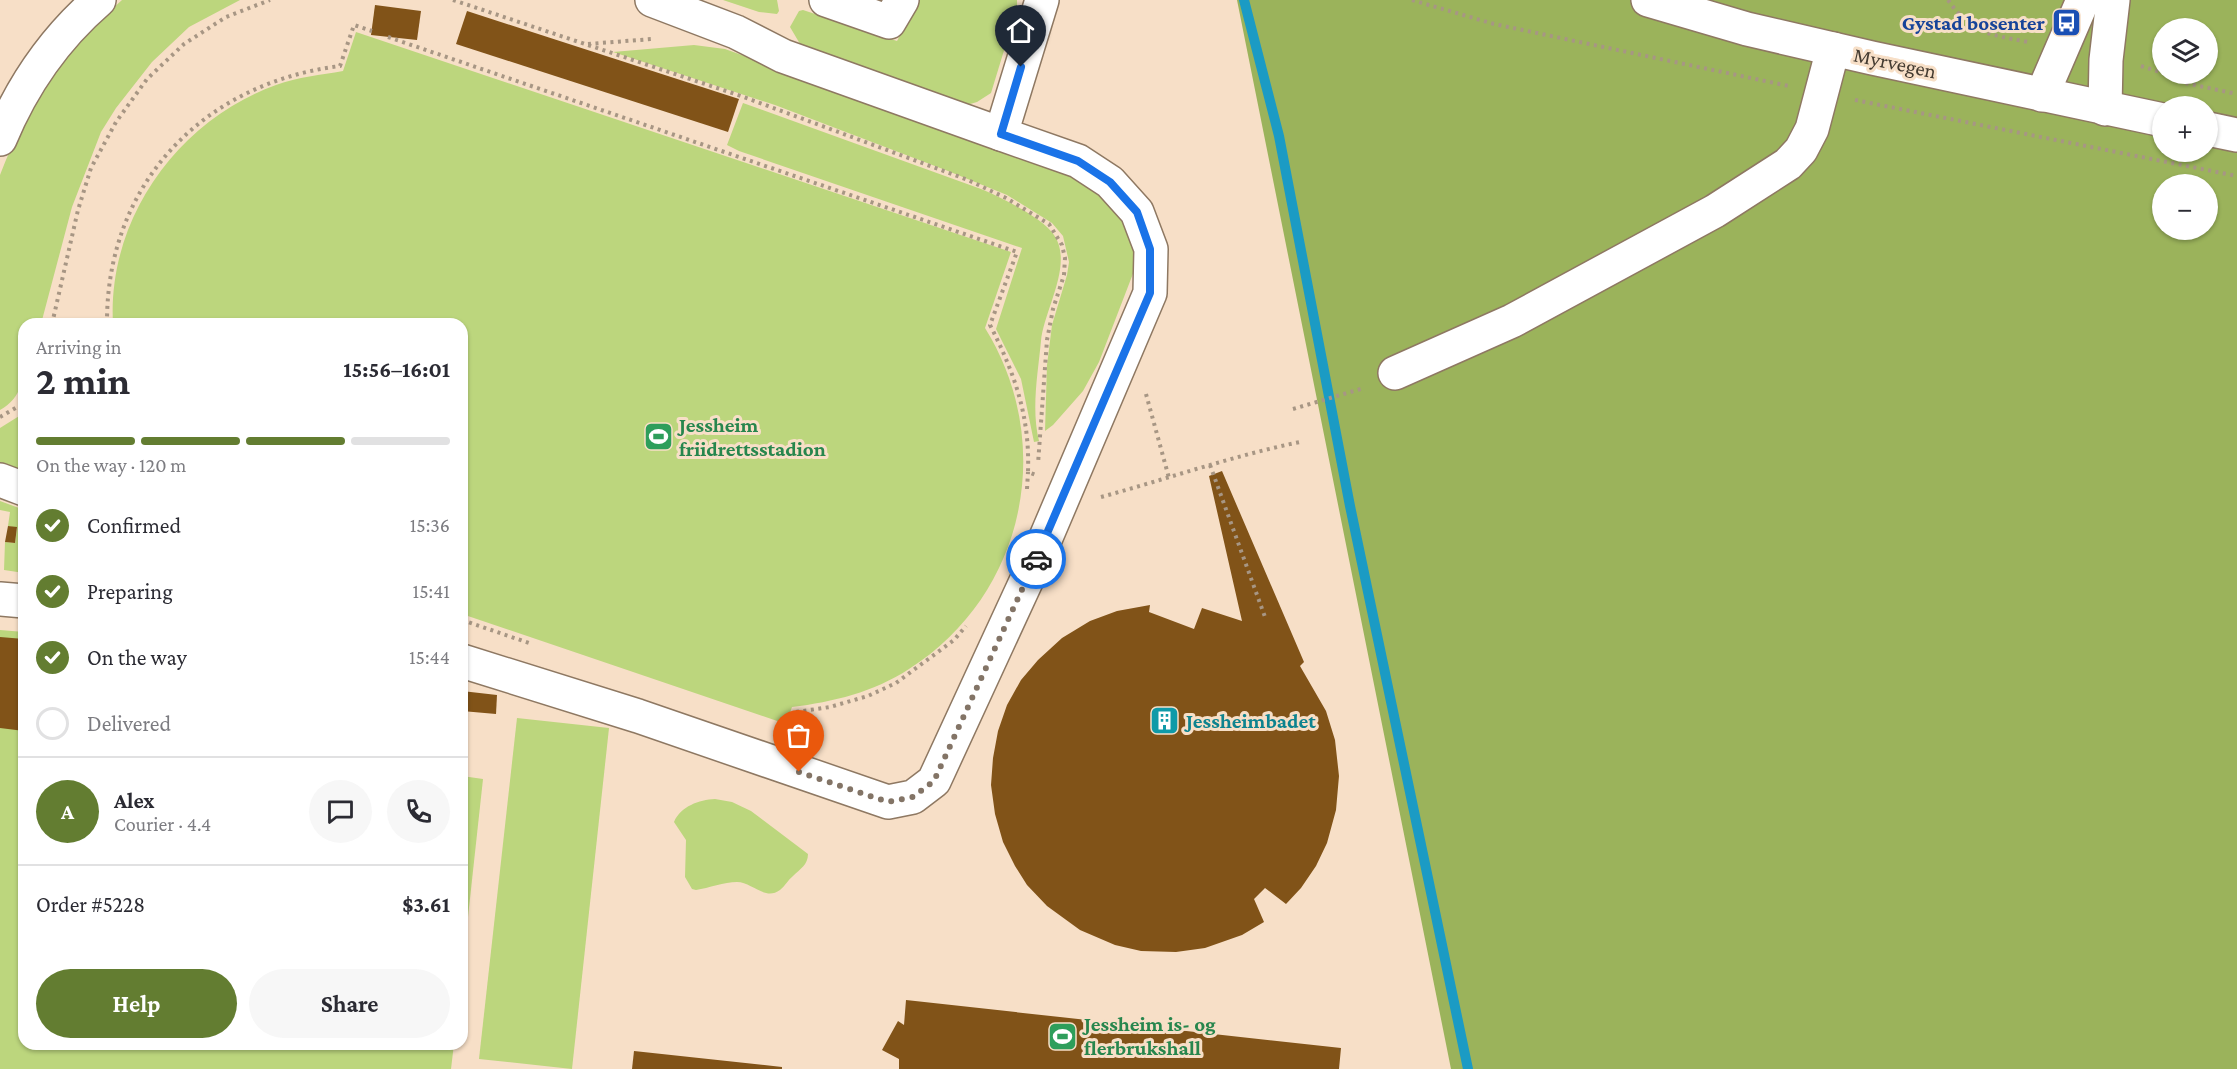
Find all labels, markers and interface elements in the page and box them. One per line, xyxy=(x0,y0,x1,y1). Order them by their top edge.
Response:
pin xyxy=(995,5,1046,67)
bus stop icon: Gystad bosenter xyxy=(2050,7,2082,39)
place label: Gystad bosenter xyxy=(1902,11,2046,35)
icon: home xyxy=(1004,14,1037,47)
map controls xyxy=(2152,18,2218,240)
button: layers xyxy=(2152,18,2218,84)
street label: Myrvegen xyxy=(1851,43,1939,83)
button: + xyxy=(2152,96,2218,162)
button: − xyxy=(2152,174,2218,240)
text: Arriving in xyxy=(36,336,121,358)
text: 15:56–16:01 xyxy=(343,357,450,382)
text: 2 min xyxy=(36,359,130,402)
place label: Jessheim friidrettsstadion xyxy=(677,413,826,461)
sports icon: Jessheim friidrettsstadion xyxy=(642,421,674,453)
text: On the way · 120 m xyxy=(36,454,186,476)
icon: check xyxy=(36,509,69,542)
text: Confirmed xyxy=(87,513,181,538)
text: 15:36 xyxy=(410,514,450,536)
courier xyxy=(1006,529,1066,589)
icon: car xyxy=(1020,543,1053,576)
icon: check xyxy=(36,575,69,608)
text: Preparing xyxy=(87,579,173,604)
text: 15:41 xyxy=(413,580,450,602)
icon: check xyxy=(36,641,69,674)
text: On the way xyxy=(87,645,187,670)
text: 15:44 xyxy=(409,646,450,668)
building icon: Jessheimbadet xyxy=(1149,705,1181,737)
place label: Jessheimbadet xyxy=(1184,709,1316,733)
pin xyxy=(773,710,824,772)
text: Delivered xyxy=(87,711,171,736)
icon: bag xyxy=(782,719,815,752)
button: chat xyxy=(309,780,372,843)
button: phone xyxy=(387,780,450,843)
text: Alex xyxy=(114,788,155,813)
text: A xyxy=(61,799,74,824)
text: Courier · 4.4 xyxy=(114,813,211,835)
text: Order #5228 xyxy=(36,892,145,917)
text: $3.61 xyxy=(402,892,450,917)
button: Help xyxy=(36,969,237,1038)
button: Share xyxy=(249,969,450,1038)
place label: Jessheim is- og flerbrukshall xyxy=(1082,1012,1216,1060)
sports icon: Jessheim is- og flerbrukshall xyxy=(1047,1020,1079,1052)

